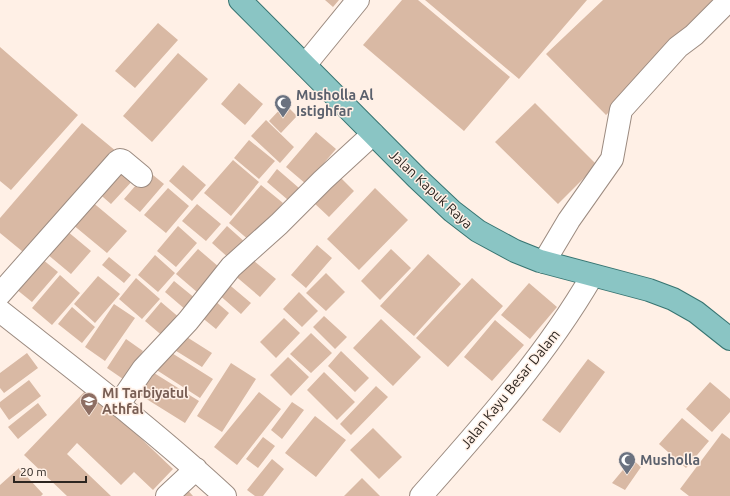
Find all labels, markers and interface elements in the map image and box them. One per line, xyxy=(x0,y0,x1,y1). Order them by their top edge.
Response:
place label: Musholla Al Istighfar xyxy=(296,87,374,119)
mosque icon: Musholla Al Istighfar xyxy=(273,93,293,118)
street label: Jalan Kapuk Raya xyxy=(386,146,476,232)
street label: Jalan Kayu Besar Dalam xyxy=(457,326,563,452)
place label: MI Tarbiyatul Athfal xyxy=(102,385,188,417)
school or university icon: MI Tarbiyatul Athfal xyxy=(79,391,99,416)
mosque icon: Musholla xyxy=(617,450,637,475)
place label: Musholla xyxy=(640,452,700,468)
scale bar xyxy=(14,458,86,484)
text: 20 m xyxy=(20,465,47,478)

